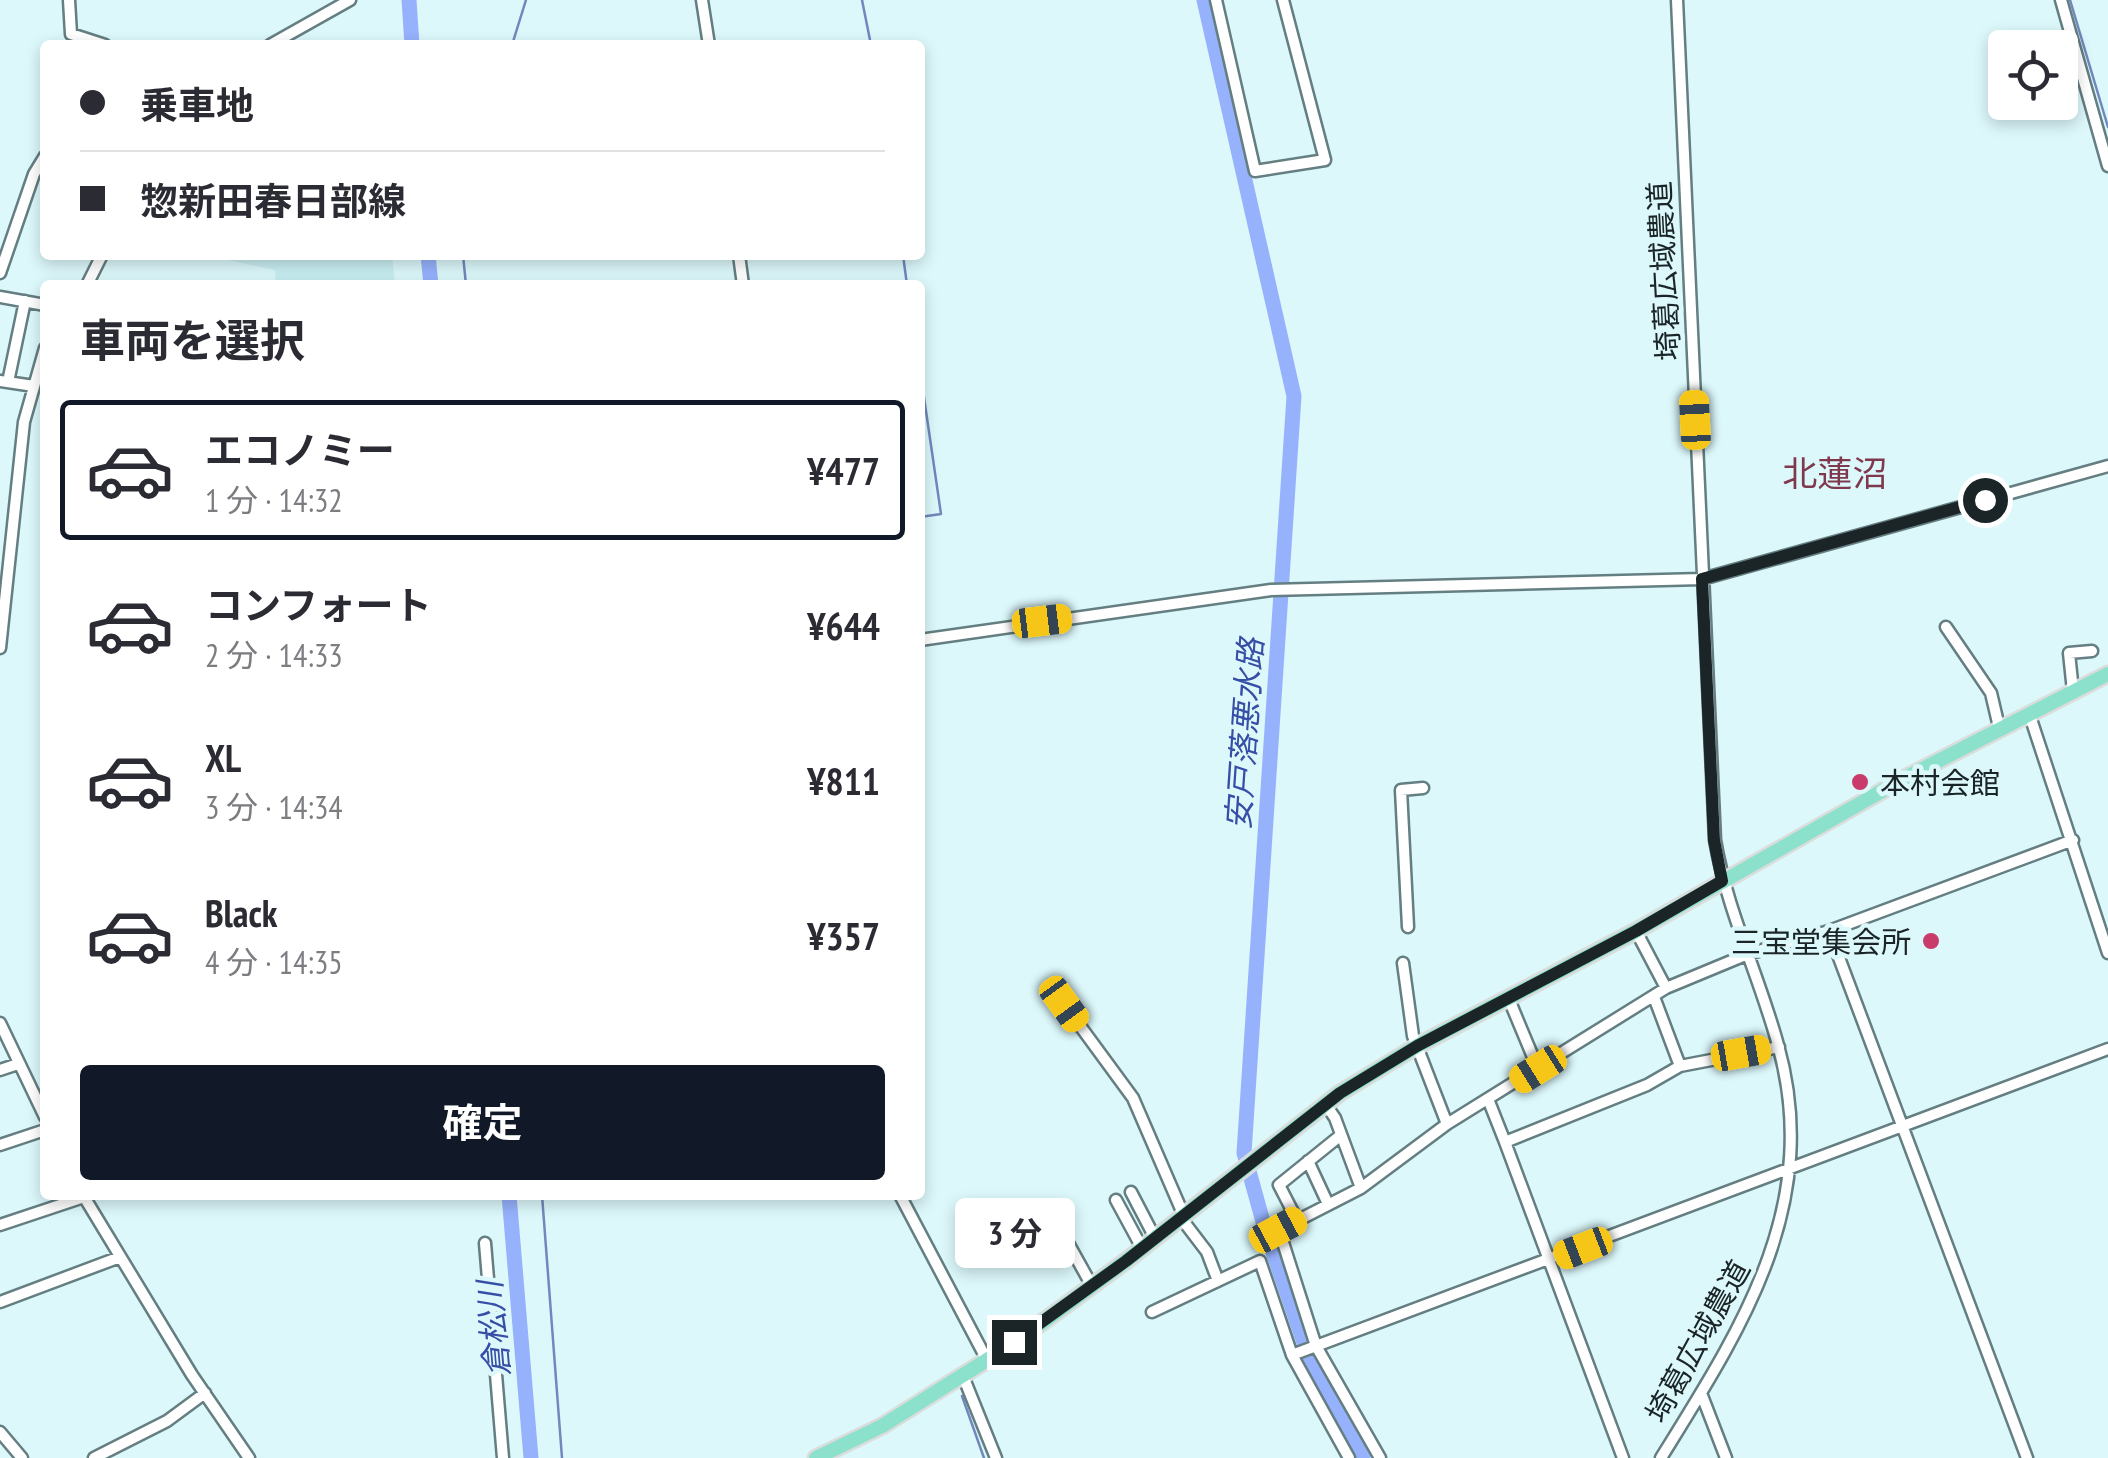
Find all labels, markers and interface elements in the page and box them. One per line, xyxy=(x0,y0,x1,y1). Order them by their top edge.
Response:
map controls xyxy=(1988,30,2078,120)
button: locate xyxy=(1988,30,2078,120)
text: 乗車地 xyxy=(140,80,254,129)
text: 惣新田春日部線 xyxy=(140,176,406,225)
street label: 埼葛広域農道 xyxy=(1639,180,1687,362)
text: 車両を選択 xyxy=(80,311,305,369)
car xyxy=(1678,389,1712,451)
icon: car xyxy=(85,425,175,515)
text: エコノミー xyxy=(205,425,395,474)
text: ¥477 xyxy=(807,446,880,495)
district label: 北蓮沼 xyxy=(1782,450,1888,496)
route start xyxy=(1963,478,2008,523)
text: 1 分 · 14:32 xyxy=(205,479,343,521)
icon: car xyxy=(85,580,175,670)
text: コンフォート xyxy=(205,580,432,629)
text: ¥644 xyxy=(807,601,880,650)
car xyxy=(1010,602,1074,640)
text: 2 分 · 14:33 xyxy=(205,634,343,676)
water label: 安戸落悪水路 xyxy=(1216,634,1272,831)
text: XL xyxy=(205,733,241,782)
icon: car xyxy=(85,735,175,825)
text: ¥811 xyxy=(807,756,880,805)
place label: 本村会館 xyxy=(1880,763,2000,802)
marker: 本村会館 xyxy=(1849,771,1871,793)
text: 3 分 · 14:34 xyxy=(205,786,343,828)
text: Black xyxy=(205,888,278,937)
icon: car xyxy=(85,890,175,980)
text: ¥357 xyxy=(807,911,880,960)
place label: 三宝堂集会所 xyxy=(1731,922,1911,961)
marker: 三宝堂集会所 xyxy=(1920,930,1942,952)
text: 4 分 · 14:35 xyxy=(205,941,343,983)
car xyxy=(1034,971,1094,1037)
car xyxy=(1709,1033,1773,1073)
car xyxy=(1505,1040,1571,1098)
button: 確定 xyxy=(80,1065,885,1180)
callout: 3 分 xyxy=(954,1197,1074,1267)
car xyxy=(1244,1203,1312,1257)
text: 3 分 xyxy=(988,1212,1042,1254)
car xyxy=(1550,1223,1616,1273)
street label: 埼葛広域農道 xyxy=(1636,1253,1758,1429)
water label: 倉松川 xyxy=(468,1276,518,1379)
route end xyxy=(992,1320,1037,1365)

